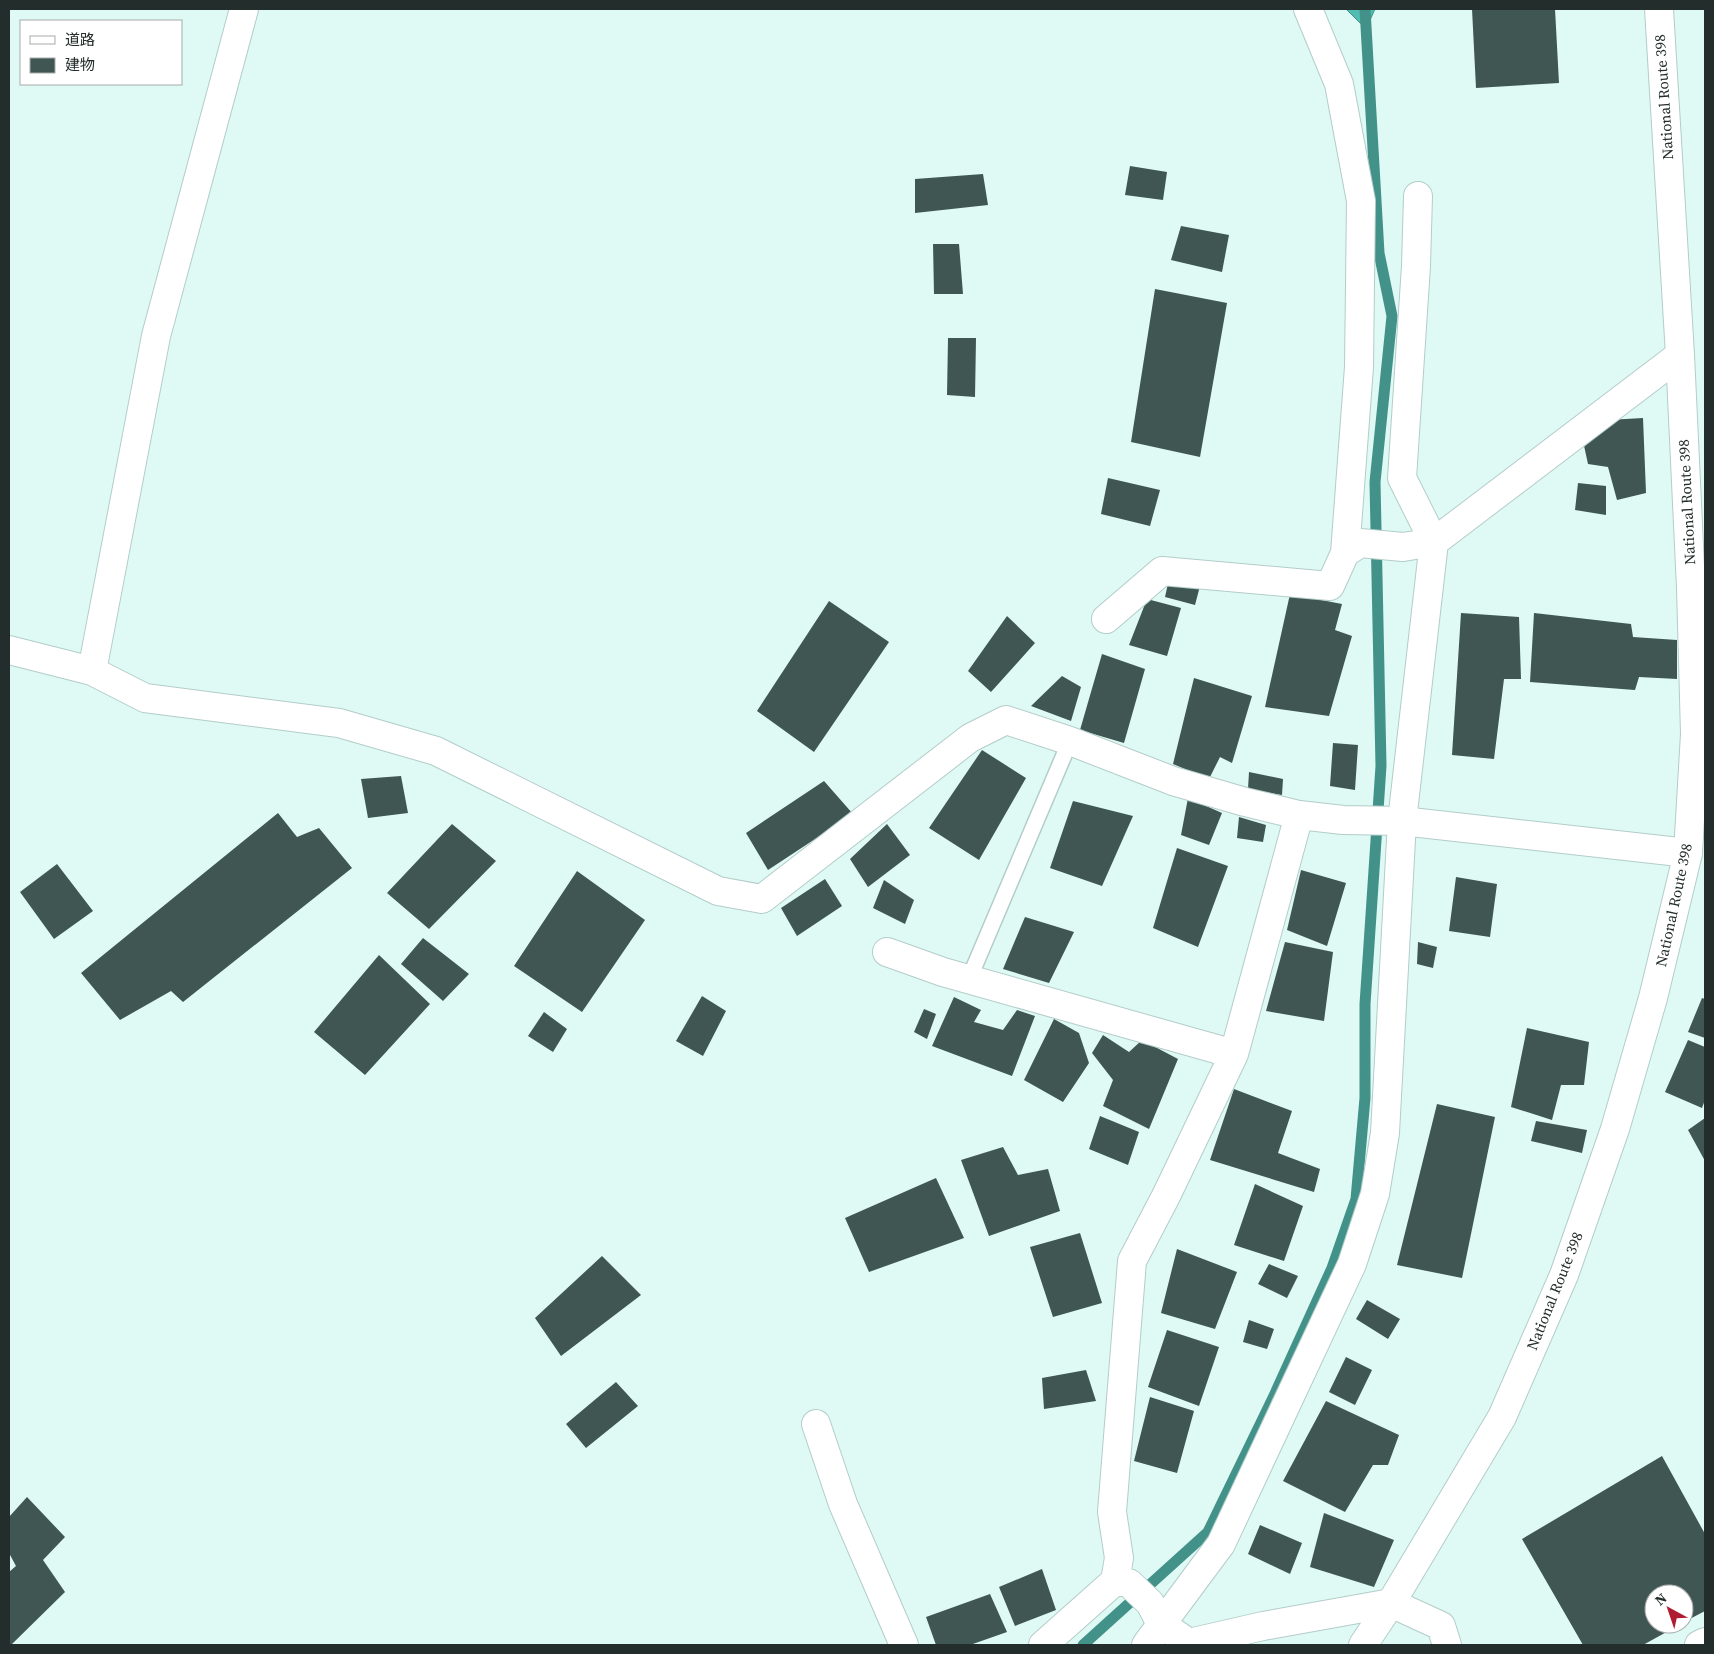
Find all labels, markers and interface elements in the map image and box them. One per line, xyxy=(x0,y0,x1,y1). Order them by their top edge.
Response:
legend xyxy=(20,20,182,85)
text: 道路 xyxy=(65,29,95,50)
street label: National Route 398 xyxy=(1649,34,1678,160)
text: 建物 xyxy=(65,54,95,75)
street label: National Route 398 xyxy=(1673,439,1700,565)
street label: National Route 398 xyxy=(1650,841,1697,969)
street label: National Route 398 xyxy=(1521,1229,1588,1353)
north arrow xyxy=(1644,1584,1694,1634)
text: N xyxy=(1650,1588,1671,1610)

